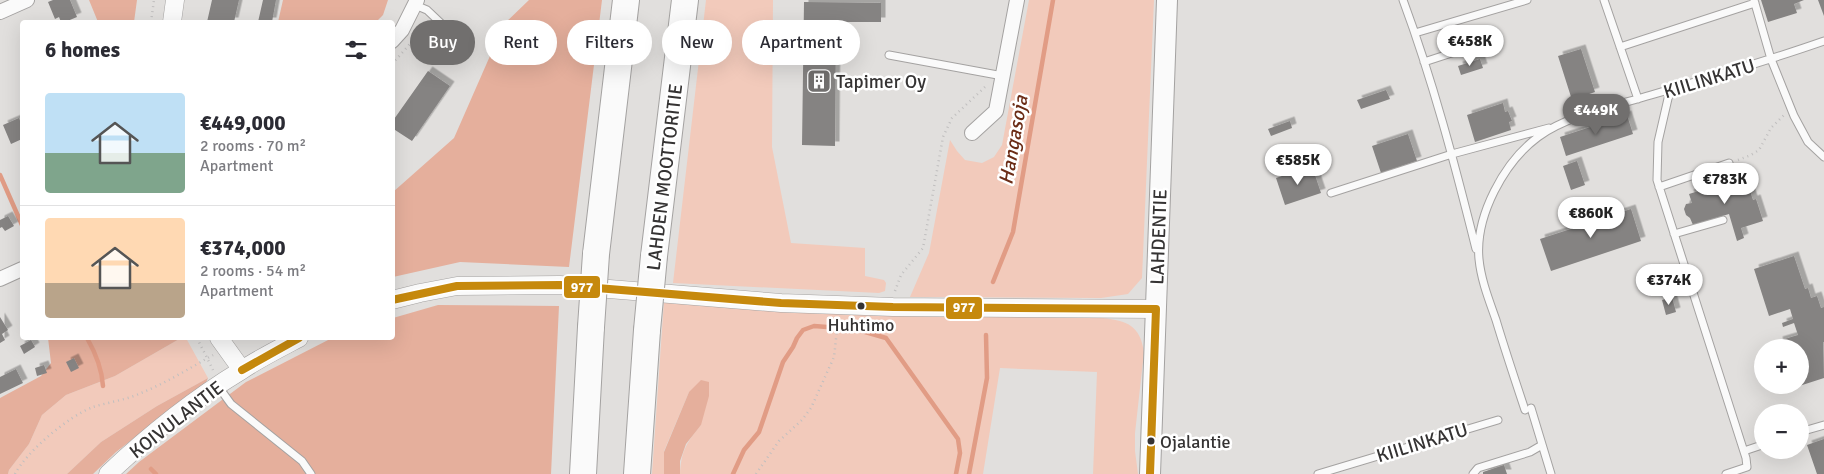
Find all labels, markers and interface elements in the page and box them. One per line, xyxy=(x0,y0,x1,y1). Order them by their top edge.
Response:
chip: Buy xyxy=(410,20,475,65)
chip: Rent xyxy=(485,20,557,65)
chip: Filters xyxy=(567,20,652,65)
chip: New xyxy=(662,20,732,65)
chip: Apartment xyxy=(742,20,860,65)
pin: €458K xyxy=(1435,24,1505,67)
text: €458K xyxy=(1448,31,1492,51)
icon: filters xyxy=(342,36,370,64)
text: 6 homes xyxy=(45,37,120,63)
street label: KIILINKATU xyxy=(1661,54,1758,104)
building icon: Tapimer Oy xyxy=(806,68,832,94)
place label: Tapimer Oy xyxy=(836,70,926,94)
street label: LAHDEN MOOTTORITIE xyxy=(642,82,688,272)
water label: Hangasoja xyxy=(993,93,1034,187)
pin: €449K xyxy=(1561,94,1631,136)
text: €449K xyxy=(1574,100,1618,120)
text: €449,000 xyxy=(200,110,286,136)
icon: home xyxy=(85,113,145,173)
text: 2 rooms · 70 m² xyxy=(200,136,306,156)
pin: €585K xyxy=(1263,144,1333,186)
text: €585K xyxy=(1276,150,1320,170)
text: Apartment xyxy=(200,156,273,176)
pin: €783K xyxy=(1690,162,1760,205)
text: €783K xyxy=(1703,169,1747,189)
street label: LAHDENTIE xyxy=(1145,189,1173,285)
pin: €860K xyxy=(1556,196,1626,239)
text: €860K xyxy=(1569,203,1613,223)
text: €374,000 xyxy=(200,235,286,261)
icon: home xyxy=(85,238,145,298)
text: 2 rooms · 54 m² xyxy=(200,261,306,281)
pin: €374K xyxy=(1634,264,1704,306)
text: €374K xyxy=(1647,270,1691,290)
line badge: 977 xyxy=(563,275,601,299)
text: 977 xyxy=(571,279,594,296)
text: Apartment xyxy=(200,281,273,301)
line badge: 977 xyxy=(945,296,983,320)
text: 977 xyxy=(953,299,976,316)
marker: Huhtimo xyxy=(856,301,866,311)
place label: Huhtimo xyxy=(828,314,894,336)
map controls xyxy=(1754,339,1809,459)
button: + xyxy=(1754,339,1809,394)
street label: KOIVULANTIE xyxy=(125,376,228,464)
button: − xyxy=(1754,404,1809,459)
street label: KIILINKATU xyxy=(1374,418,1471,468)
place label: Ojalantie xyxy=(1160,431,1231,453)
marker: Ojalantie xyxy=(1146,436,1156,446)

